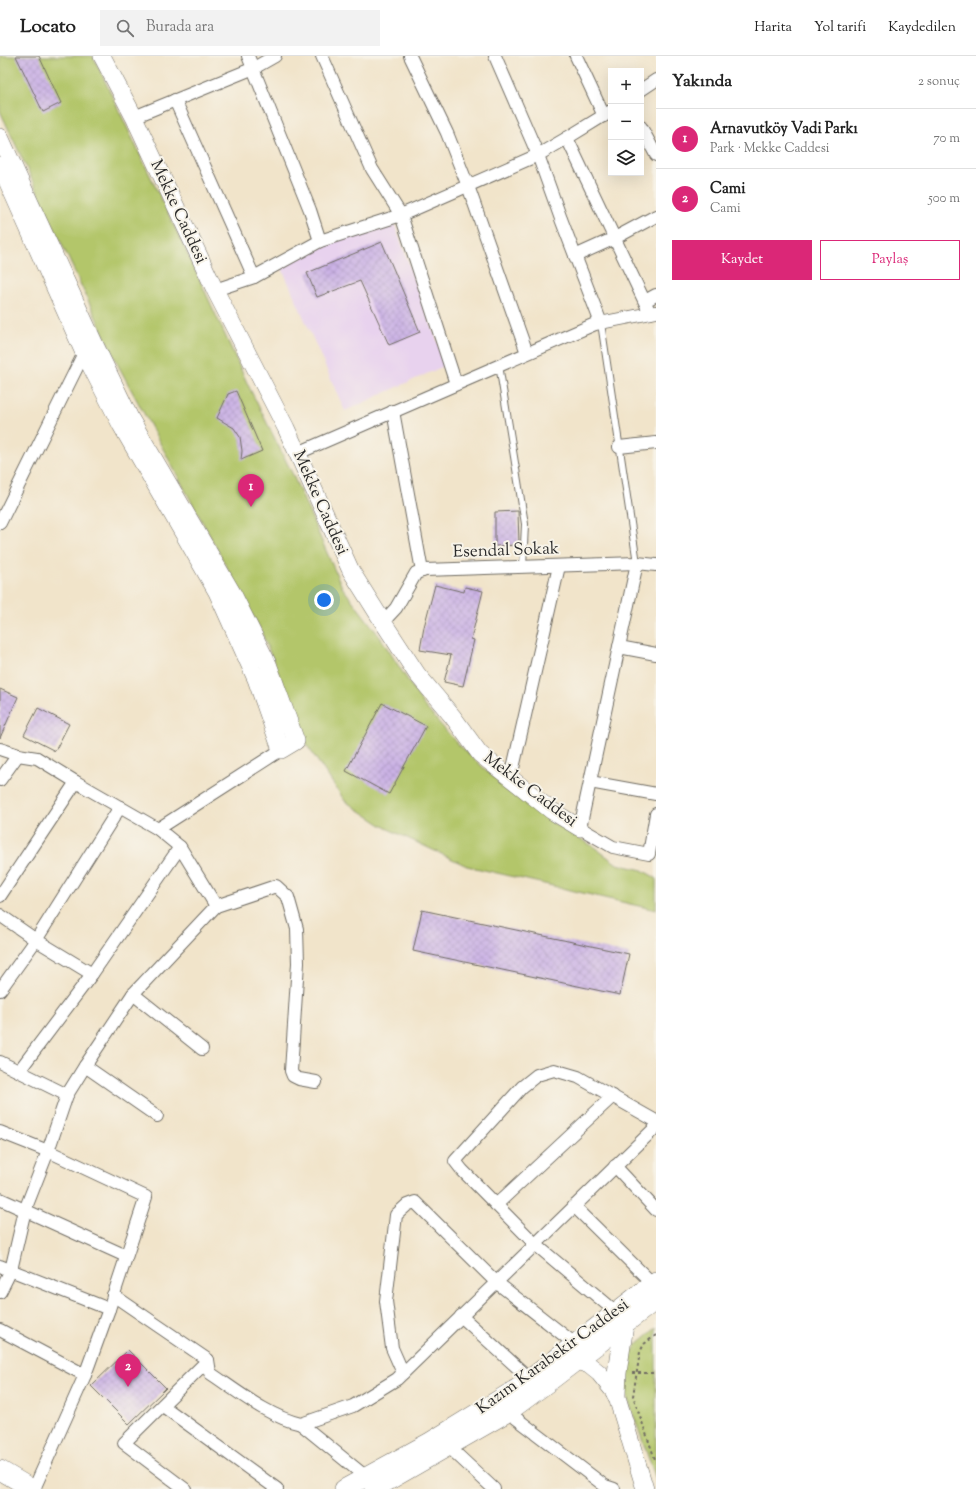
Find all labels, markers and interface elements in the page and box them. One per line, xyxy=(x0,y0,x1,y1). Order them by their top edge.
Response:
search box xyxy=(100,10,380,46)
text: Locato xyxy=(20,14,76,41)
icon: search xyxy=(114,17,136,39)
text: Burada ara xyxy=(146,17,214,38)
text: Harita xyxy=(754,18,792,38)
text: Yol tarifi xyxy=(814,18,866,38)
text: Kaydedilen xyxy=(888,18,956,38)
map controls xyxy=(608,68,644,176)
button: + xyxy=(608,68,644,104)
text: Yakında xyxy=(672,70,732,94)
text: 2 sonuç xyxy=(918,73,960,91)
button: − xyxy=(608,104,644,140)
text: Arnavutköy Vadi Parkı xyxy=(710,119,858,140)
text: 1 xyxy=(683,130,687,148)
text: 70 m xyxy=(933,130,960,148)
button: layers xyxy=(608,140,644,176)
text: Park · Mekke Caddesi xyxy=(710,140,830,158)
street label: Mekke Caddesi xyxy=(143,156,213,268)
text: Cami xyxy=(710,179,745,200)
text: 2 xyxy=(682,190,688,208)
text: 500 m xyxy=(928,190,960,208)
text: Cami xyxy=(710,200,741,218)
button: Kaydet xyxy=(672,240,812,280)
button: Paylaş xyxy=(820,240,960,280)
street label: Mekke Caddesi xyxy=(286,447,354,559)
pin: 1 xyxy=(238,474,264,507)
street label: Esendal Sokak xyxy=(452,537,560,565)
your location xyxy=(314,590,334,610)
street label: Mekke Caddesi xyxy=(478,747,582,833)
street label: Kazım Karabekir Caddesi xyxy=(472,1293,634,1421)
pin: 2 xyxy=(115,1354,141,1387)

